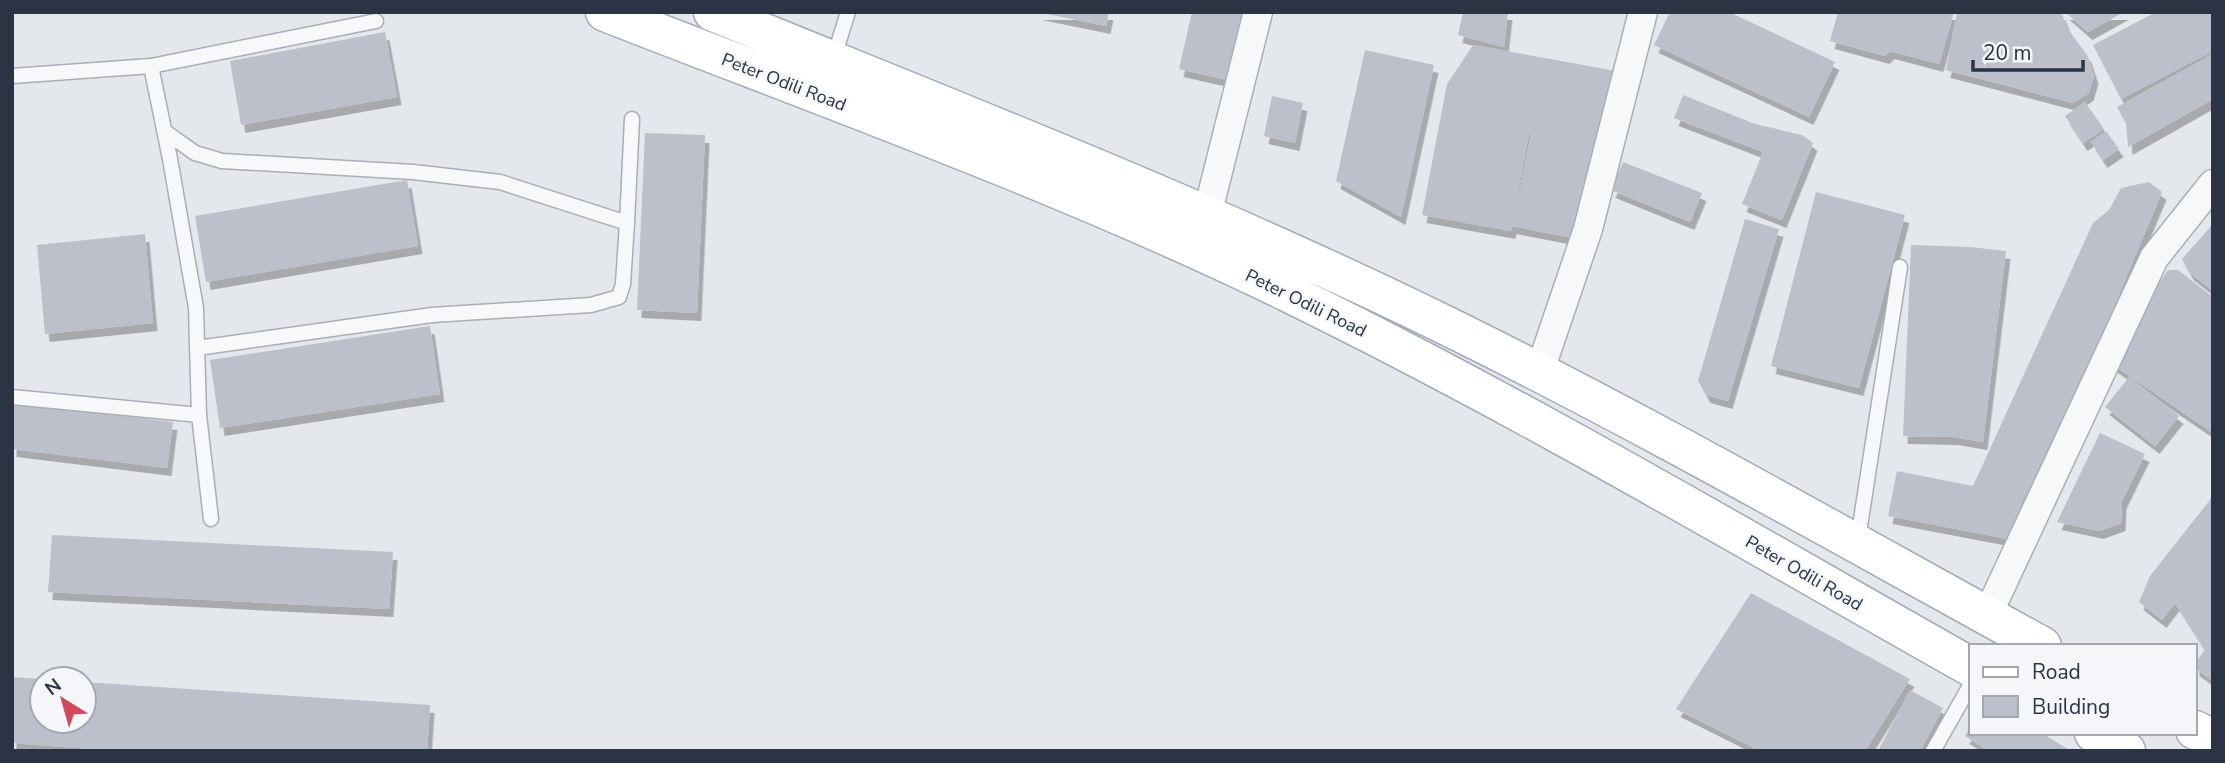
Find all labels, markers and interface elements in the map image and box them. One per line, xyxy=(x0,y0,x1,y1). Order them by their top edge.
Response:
scale bar xyxy=(1973,28,2083,72)
text: 20 m xyxy=(1983,39,2032,67)
street label: Peter Odili Road xyxy=(718,47,850,117)
street label: Peter Odili Road xyxy=(1241,263,1371,343)
street label: Peter Odili Road xyxy=(1741,530,1867,616)
legend xyxy=(1969,644,2197,735)
text: Road xyxy=(2032,658,2081,686)
north arrow xyxy=(28,665,98,735)
text: N xyxy=(40,673,67,702)
text: Building xyxy=(2032,693,2110,721)

